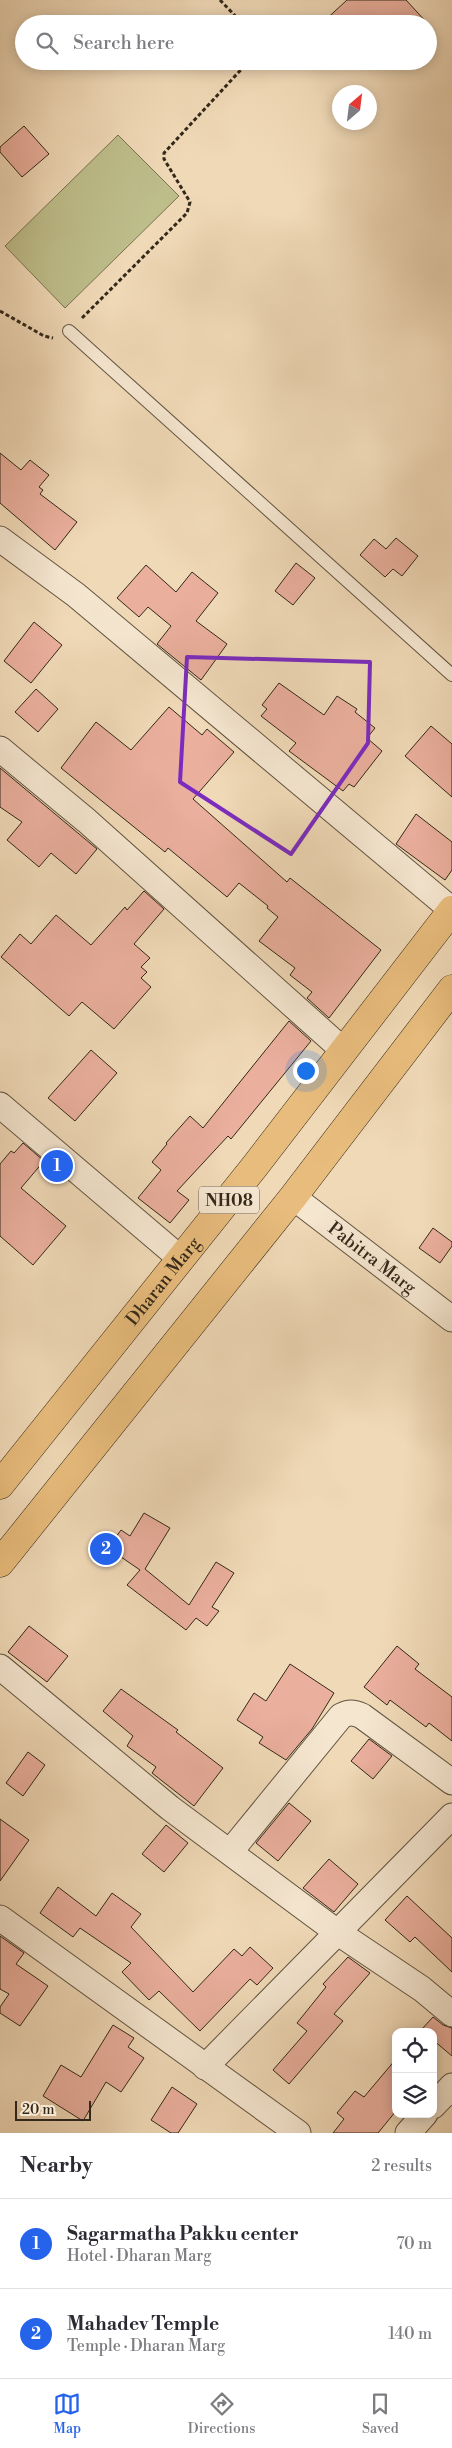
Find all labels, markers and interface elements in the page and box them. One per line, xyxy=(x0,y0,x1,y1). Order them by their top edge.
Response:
search box xyxy=(15,15,437,70)
icon: search xyxy=(33,29,61,57)
text: Search here xyxy=(73,31,174,55)
north arrow xyxy=(332,85,377,130)
your location xyxy=(293,1058,319,1084)
pin: 1 xyxy=(41,1147,73,1185)
road number: NH08 xyxy=(199,1186,259,1214)
street label: Pabitra Marg xyxy=(323,1217,421,1300)
street label: Dharan Marg xyxy=(121,1232,206,1330)
pin: 2 xyxy=(90,1530,122,1568)
map controls xyxy=(392,2028,437,2118)
button: locate xyxy=(392,2028,437,2073)
button: layers xyxy=(392,2073,437,2118)
scale bar xyxy=(15,2098,91,2121)
text: 20 m xyxy=(22,2101,54,2119)
text: Nearby xyxy=(20,2153,93,2179)
text: 2 results xyxy=(371,2156,432,2176)
text: Sagarmatha Pakku center xyxy=(67,2222,299,2246)
text: 1 xyxy=(32,2234,40,2254)
text: 70 m xyxy=(396,2234,432,2254)
text: Hotel · Dharan Marg xyxy=(67,2246,211,2266)
text: Mahadev Temple xyxy=(67,2312,219,2336)
text: 2 xyxy=(31,2324,41,2344)
text: 140 m xyxy=(388,2324,432,2344)
text: Temple · Dharan Marg xyxy=(67,2336,225,2356)
tab: Map xyxy=(53,2390,81,2438)
tab: Directions xyxy=(188,2390,255,2438)
tab: Saved xyxy=(362,2390,399,2438)

